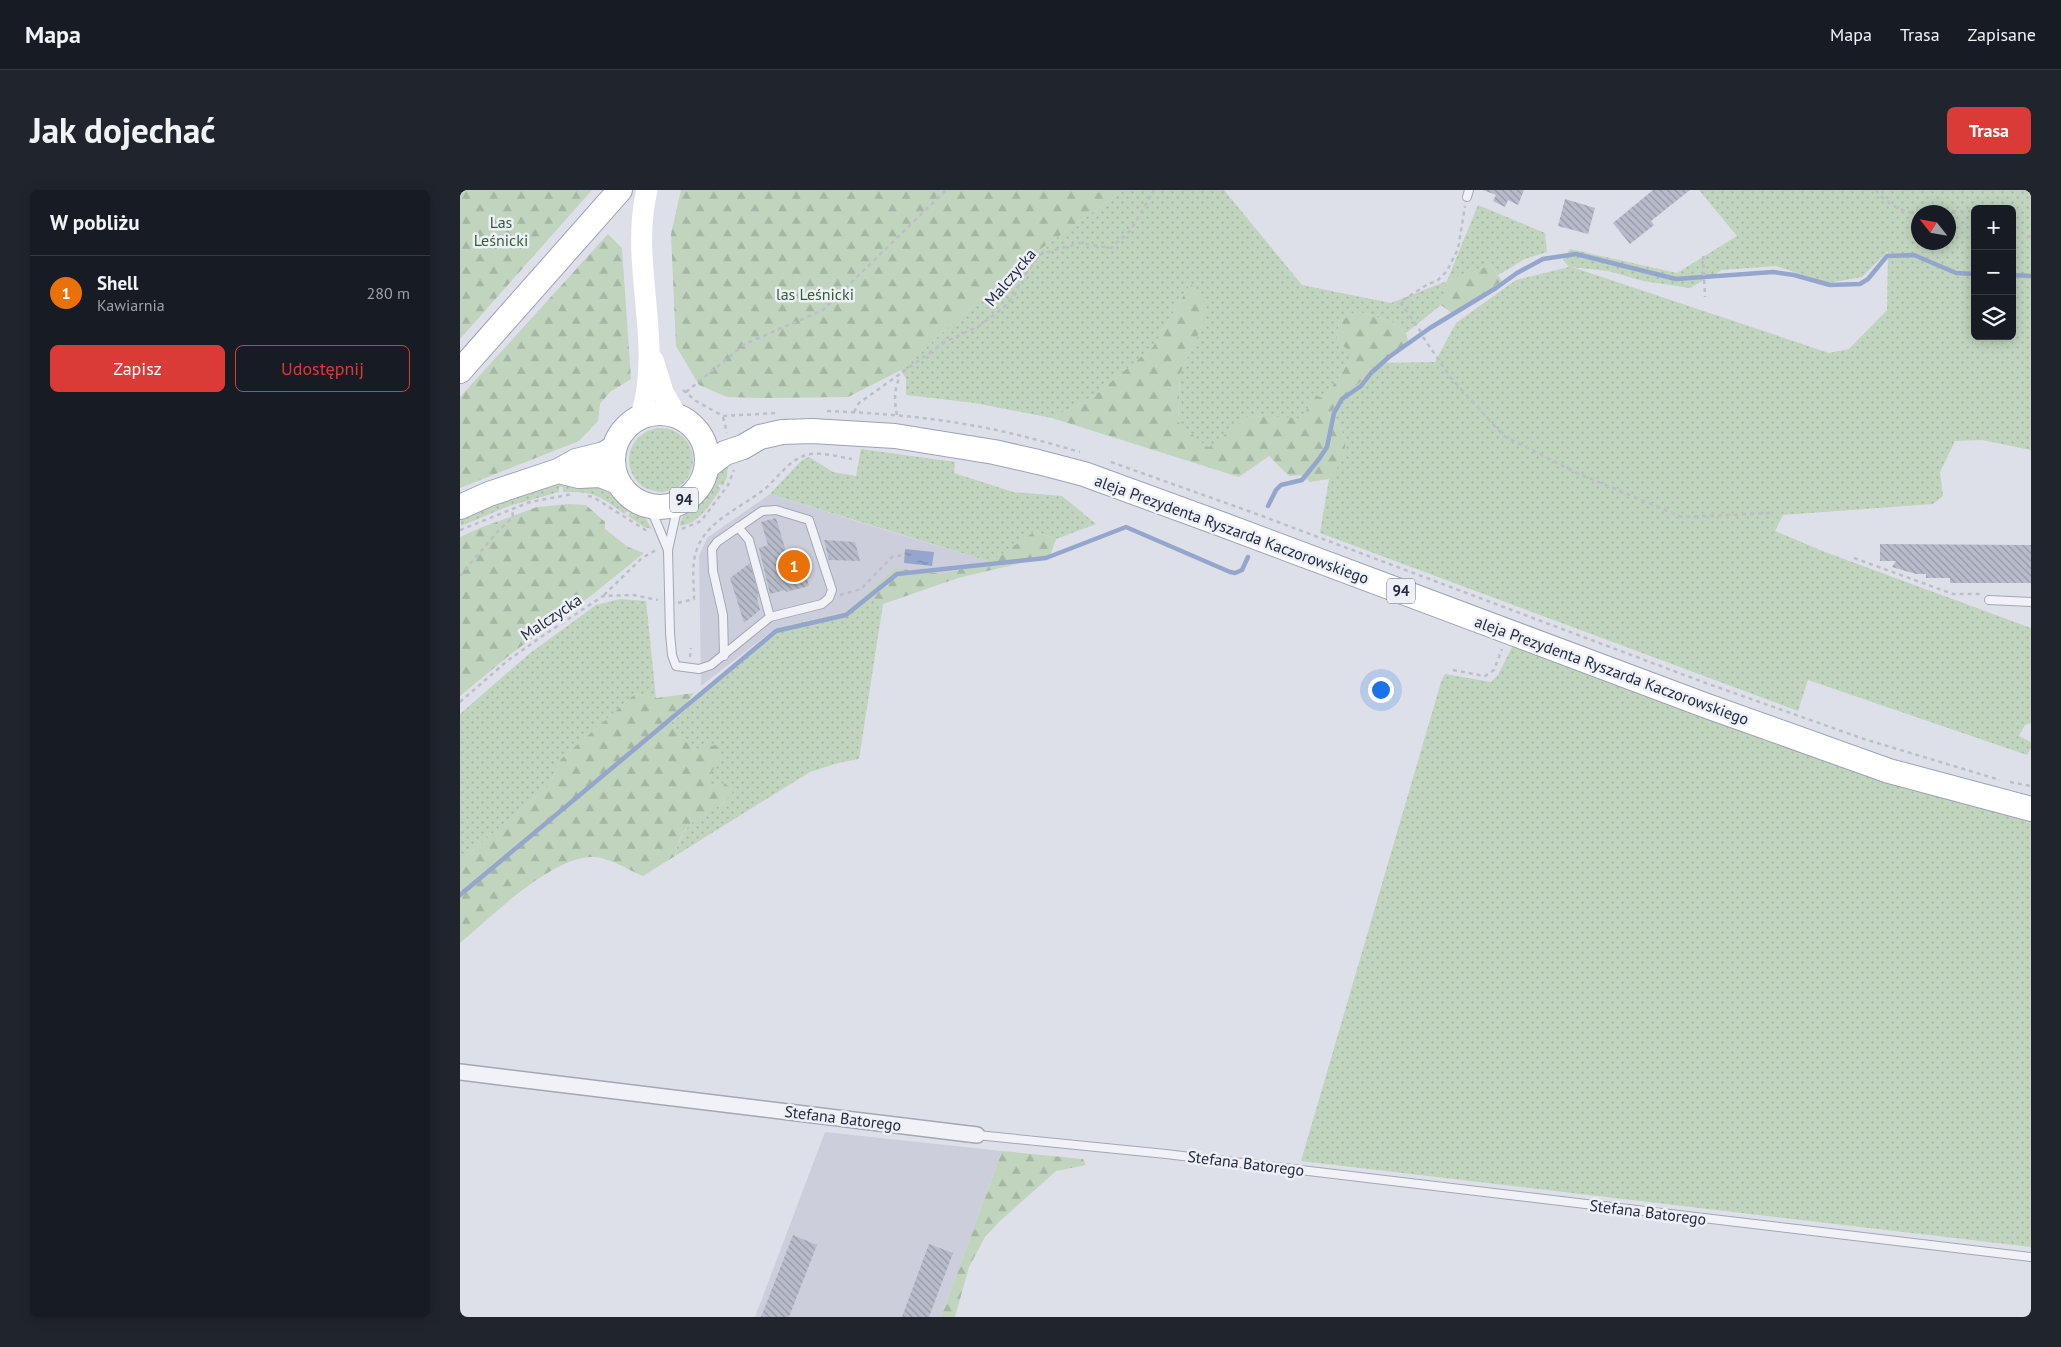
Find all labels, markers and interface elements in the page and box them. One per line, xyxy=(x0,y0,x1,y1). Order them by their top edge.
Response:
text: Mapa xyxy=(25,19,81,50)
text: Mapa xyxy=(1830,23,1872,46)
text: Trasa xyxy=(1900,23,1940,46)
text: Zapisane xyxy=(1968,23,2036,46)
text: Jak dojechać xyxy=(30,107,215,153)
button: Trasa xyxy=(1947,107,2031,154)
north arrow xyxy=(1911,205,1956,250)
map controls xyxy=(1971,205,2016,340)
button: + xyxy=(1971,205,2016,250)
text: W pobliżu xyxy=(50,209,139,236)
park label: Las Leśnicki xyxy=(474,212,528,250)
street label: Malczycka xyxy=(980,244,1040,310)
button: − xyxy=(1971,250,2016,295)
text: Shell xyxy=(97,271,138,295)
text: 1 xyxy=(61,283,71,303)
text: 280 m xyxy=(367,283,410,303)
park label: las Leśnicki xyxy=(776,284,854,304)
text: Kawiarnia xyxy=(97,295,165,315)
button: layers xyxy=(1971,295,2016,340)
button: Zapisz xyxy=(50,345,225,392)
button: Udostępnij xyxy=(235,345,410,392)
street label: aleja Prezydenta Ryszarda Kaczorowskiego xyxy=(1092,470,1372,588)
road number: 94 xyxy=(670,488,698,512)
pin: 1 xyxy=(778,547,810,585)
road number: 94 xyxy=(1387,578,1415,604)
street label: Malczycka xyxy=(517,589,585,645)
street label: aleja Prezydenta Ryszarda Kaczorowskiego xyxy=(1472,611,1752,729)
your location xyxy=(1368,677,1394,703)
street label: Stefana Batorego xyxy=(783,1101,903,1135)
street label: Stefana Batorego xyxy=(1186,1146,1306,1180)
street label: Stefana Batorego xyxy=(1588,1195,1708,1229)

